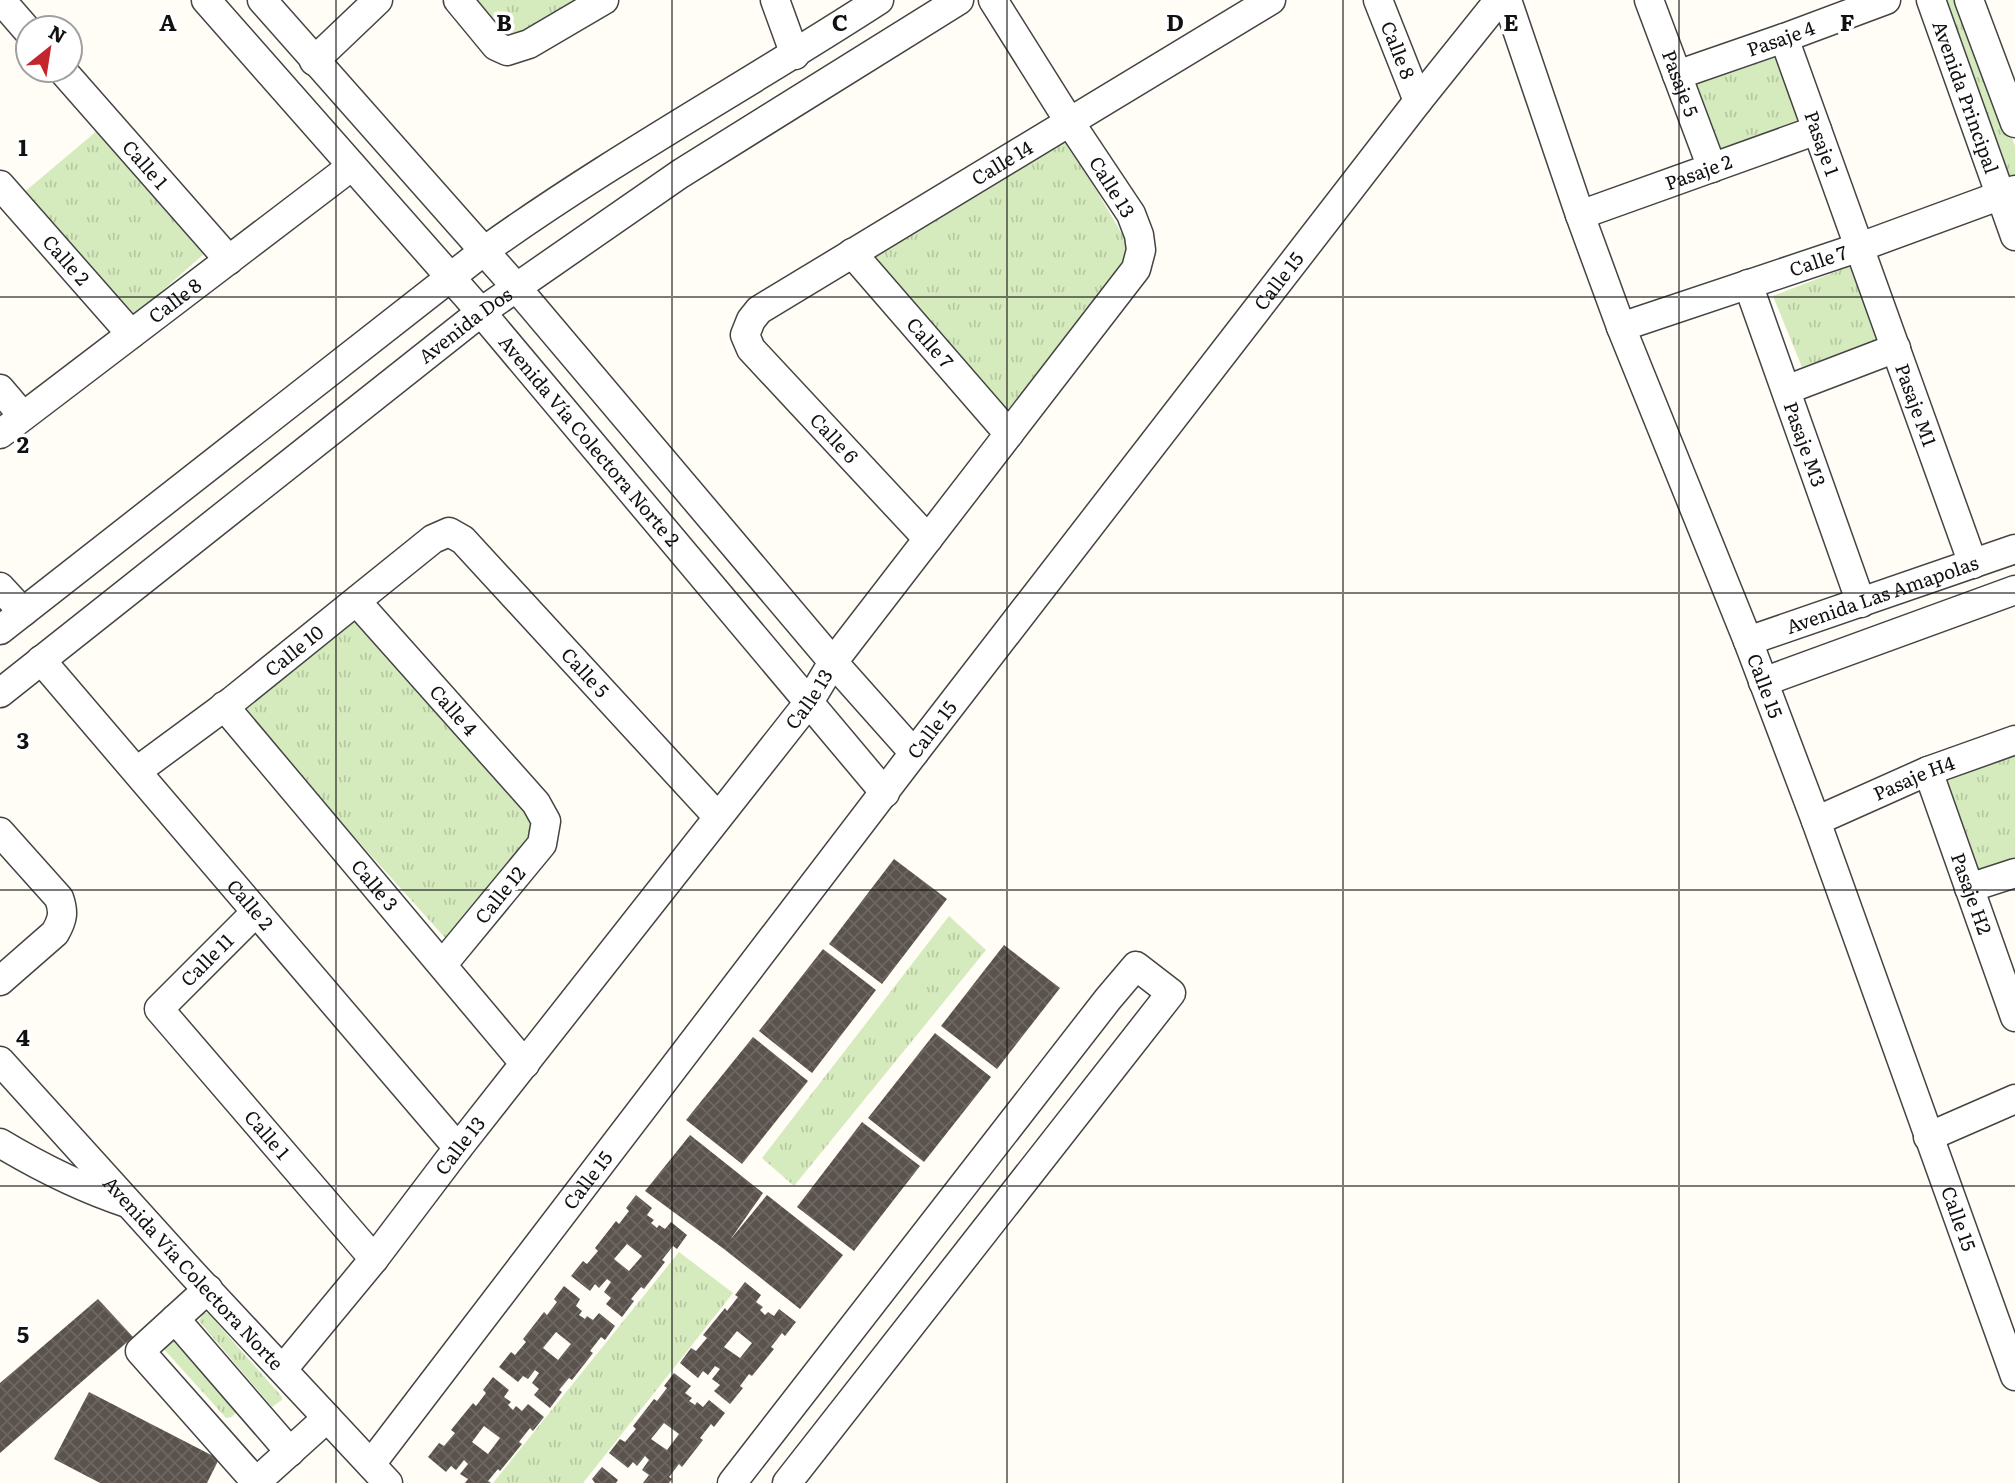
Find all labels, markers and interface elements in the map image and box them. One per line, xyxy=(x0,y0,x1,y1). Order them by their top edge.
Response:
text: A xyxy=(159,4,177,38)
text: B xyxy=(496,4,512,38)
text: C xyxy=(832,4,848,38)
text: D xyxy=(1166,4,1184,38)
text: E xyxy=(1503,4,1519,38)
text: F xyxy=(1840,4,1855,38)
street label: Pasaje 4 xyxy=(1743,13,1819,63)
north arrow xyxy=(14,14,84,84)
street label: Avenida Principal xyxy=(1926,16,2007,177)
text: N xyxy=(44,17,72,50)
street label: Calle 8 xyxy=(1375,17,1423,83)
street label: Pasaje 5 xyxy=(1656,46,1707,121)
street label: Pasaje 1 xyxy=(1798,107,1847,180)
text: 1 xyxy=(18,129,28,163)
street label: Calle 14 xyxy=(966,132,1038,191)
street label: Calle 1 xyxy=(116,133,176,195)
street label: Pasaje 2 xyxy=(1661,147,1736,196)
street label: Calle 13 xyxy=(1083,150,1143,223)
street label: Calle 2 xyxy=(37,228,97,291)
street label: Calle 7 xyxy=(1785,237,1851,283)
street label: Calle 15 xyxy=(1246,245,1310,316)
street label: Calle 8 xyxy=(142,271,207,329)
street label: Avenida Dos xyxy=(412,279,518,370)
street label: Calle 7 xyxy=(901,311,961,374)
street label: Avenida Vía Colectora Norte 2 xyxy=(493,328,687,552)
street label: Pasaje M1 xyxy=(1889,359,1945,450)
street label: Pasaje M3 xyxy=(1778,397,1834,491)
street label: Calle 6 xyxy=(804,406,865,469)
text: 2 xyxy=(17,426,29,460)
street label: Avenida Las Amapolas xyxy=(1782,548,1982,640)
street label: Calle 10 xyxy=(258,618,329,682)
street label: Calle 5 xyxy=(555,641,616,703)
street label: Calle 15 xyxy=(1741,649,1791,722)
street label: Calle 13 xyxy=(778,663,839,735)
street label: Calle 4 xyxy=(424,678,485,742)
street label: Calle 15 xyxy=(900,694,963,764)
text: 3 xyxy=(17,722,29,756)
street label: Pasaje H4 xyxy=(1868,748,1959,807)
street label: Pasaje H2 xyxy=(1945,848,2000,938)
street label: Calle 3 xyxy=(345,853,405,916)
street label: Calle 12 xyxy=(467,860,531,929)
street label: Calle 2 xyxy=(221,873,281,936)
street label: Calle 11 xyxy=(173,926,239,992)
text: 4 xyxy=(16,1019,30,1053)
street label: Calle 1 xyxy=(239,1103,297,1165)
street label: Calle 13 xyxy=(427,1110,491,1180)
street label: Calle 15 xyxy=(555,1144,619,1215)
street label: Avenida Vía Colectora Norte xyxy=(97,1169,291,1376)
street label: Calle 15 xyxy=(1935,1182,1984,1255)
text: 5 xyxy=(17,1316,29,1350)

